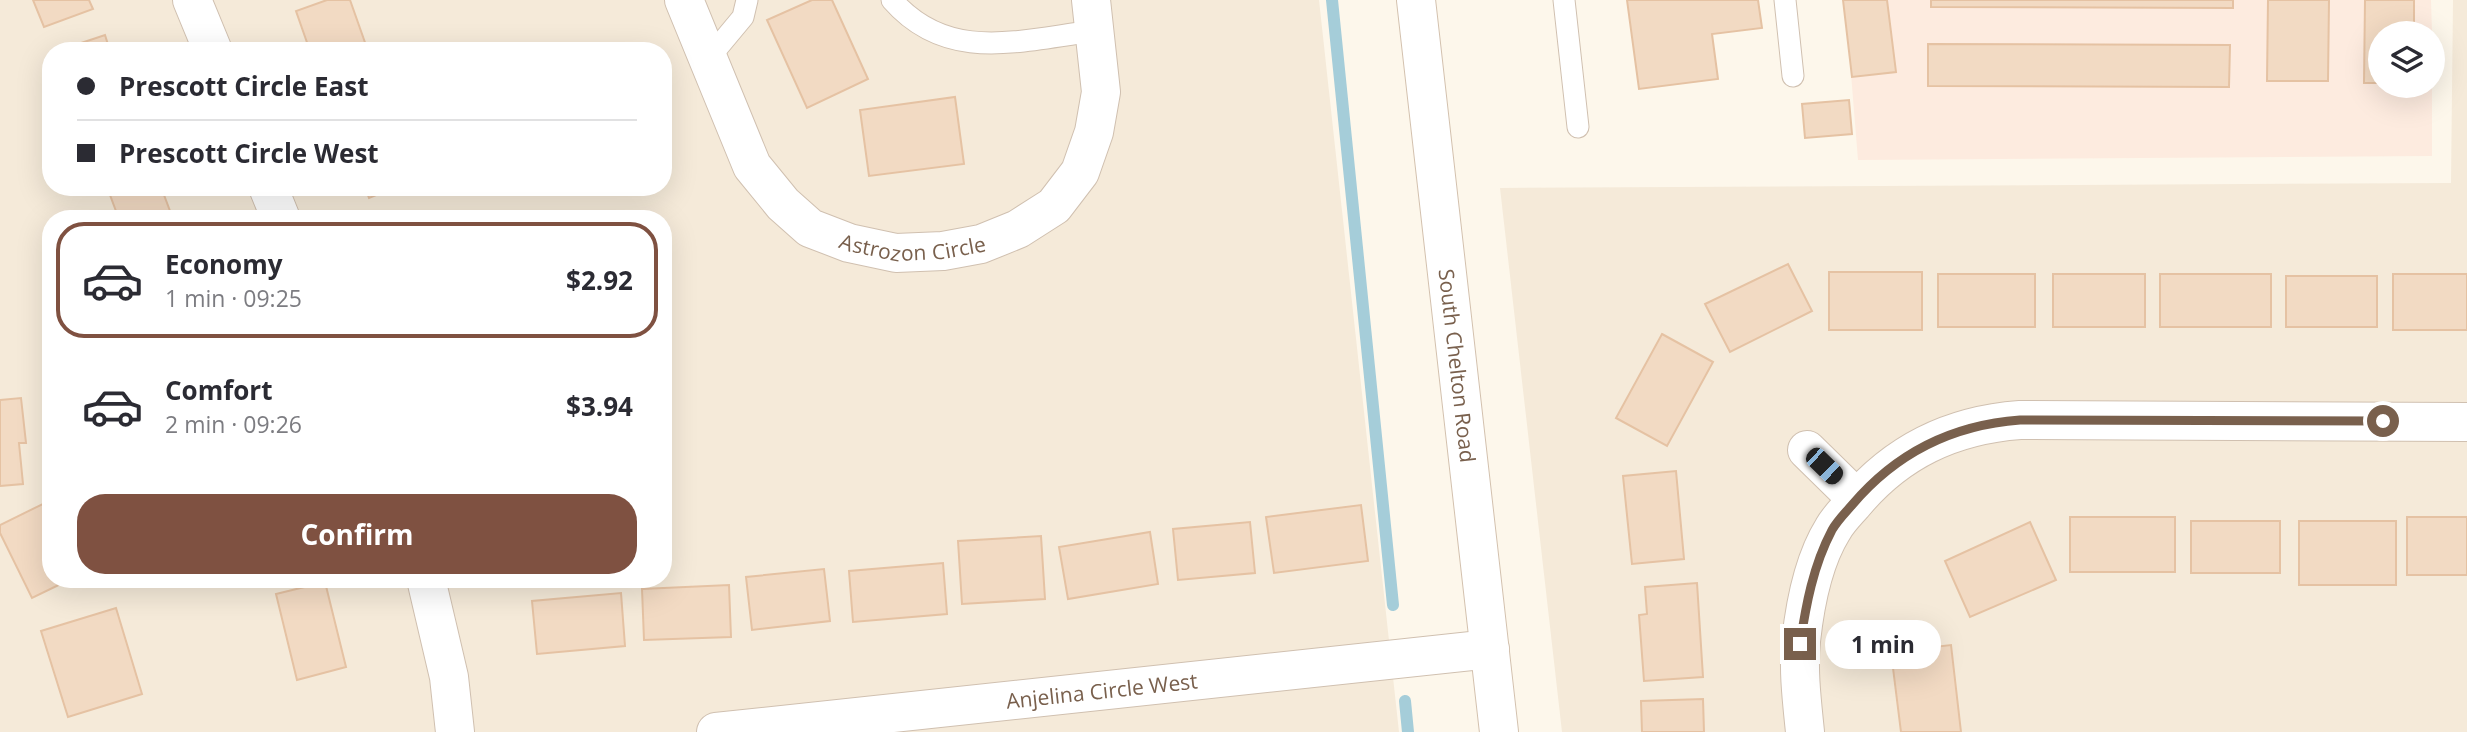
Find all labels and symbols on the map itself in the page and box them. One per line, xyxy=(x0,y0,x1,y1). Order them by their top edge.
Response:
street label: Astrozon Circle xyxy=(836,227,988,268)
street label: South Chelton Road xyxy=(1433,267,1482,464)
route start xyxy=(2367,405,2399,437)
car xyxy=(1802,444,1847,488)
callout: 1 min xyxy=(1825,620,1940,668)
route end xyxy=(1784,628,1816,660)
street label: Anjelina Circle West xyxy=(1005,666,1199,715)

